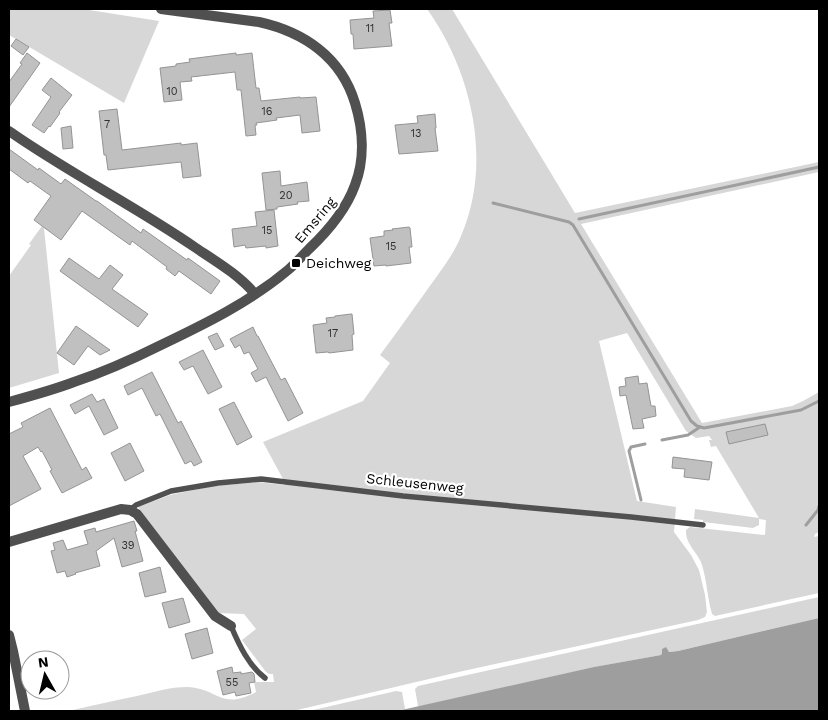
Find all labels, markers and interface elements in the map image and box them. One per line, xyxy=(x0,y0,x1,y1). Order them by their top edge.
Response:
house number: 11 xyxy=(366,22,374,35)
house number: 10 xyxy=(166,85,178,98)
house number: 16 xyxy=(262,105,273,118)
house number: 7 xyxy=(104,118,110,131)
house number: 13 xyxy=(411,127,421,140)
house number: 20 xyxy=(279,189,293,202)
street label: Emsring xyxy=(291,193,339,246)
house number: 15 xyxy=(262,224,272,237)
house number: 15 xyxy=(386,240,396,253)
place label: Deichweg xyxy=(306,255,372,271)
marker: Deichweg xyxy=(290,257,302,269)
house number: 17 xyxy=(328,327,338,340)
street label: Schleusenweg xyxy=(366,470,465,496)
house number: 39 xyxy=(121,539,135,552)
north arrow xyxy=(20,650,70,700)
text: N xyxy=(37,653,49,671)
house number: 55 xyxy=(226,676,238,689)

